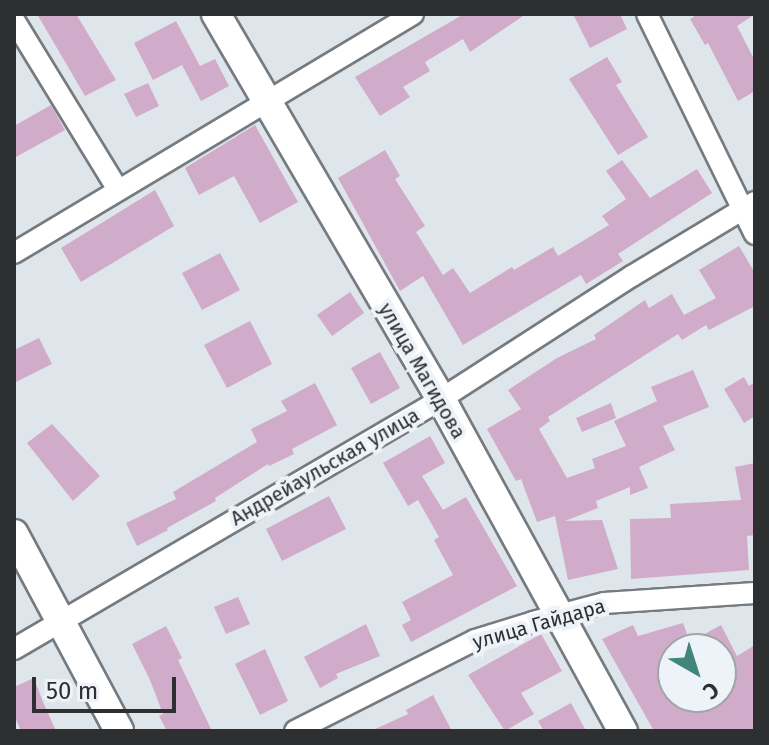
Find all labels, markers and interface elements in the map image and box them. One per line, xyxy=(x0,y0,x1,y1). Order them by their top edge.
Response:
street label: улица Магидова xyxy=(373,299,471,443)
street label: Андрейаульская улица xyxy=(226,403,424,531)
street label: улица Гайдара xyxy=(470,594,608,654)
north arrow xyxy=(657,633,737,713)
scale bar xyxy=(36,661,180,711)
text: С xyxy=(698,676,725,705)
text: 50 m xyxy=(46,677,98,705)

